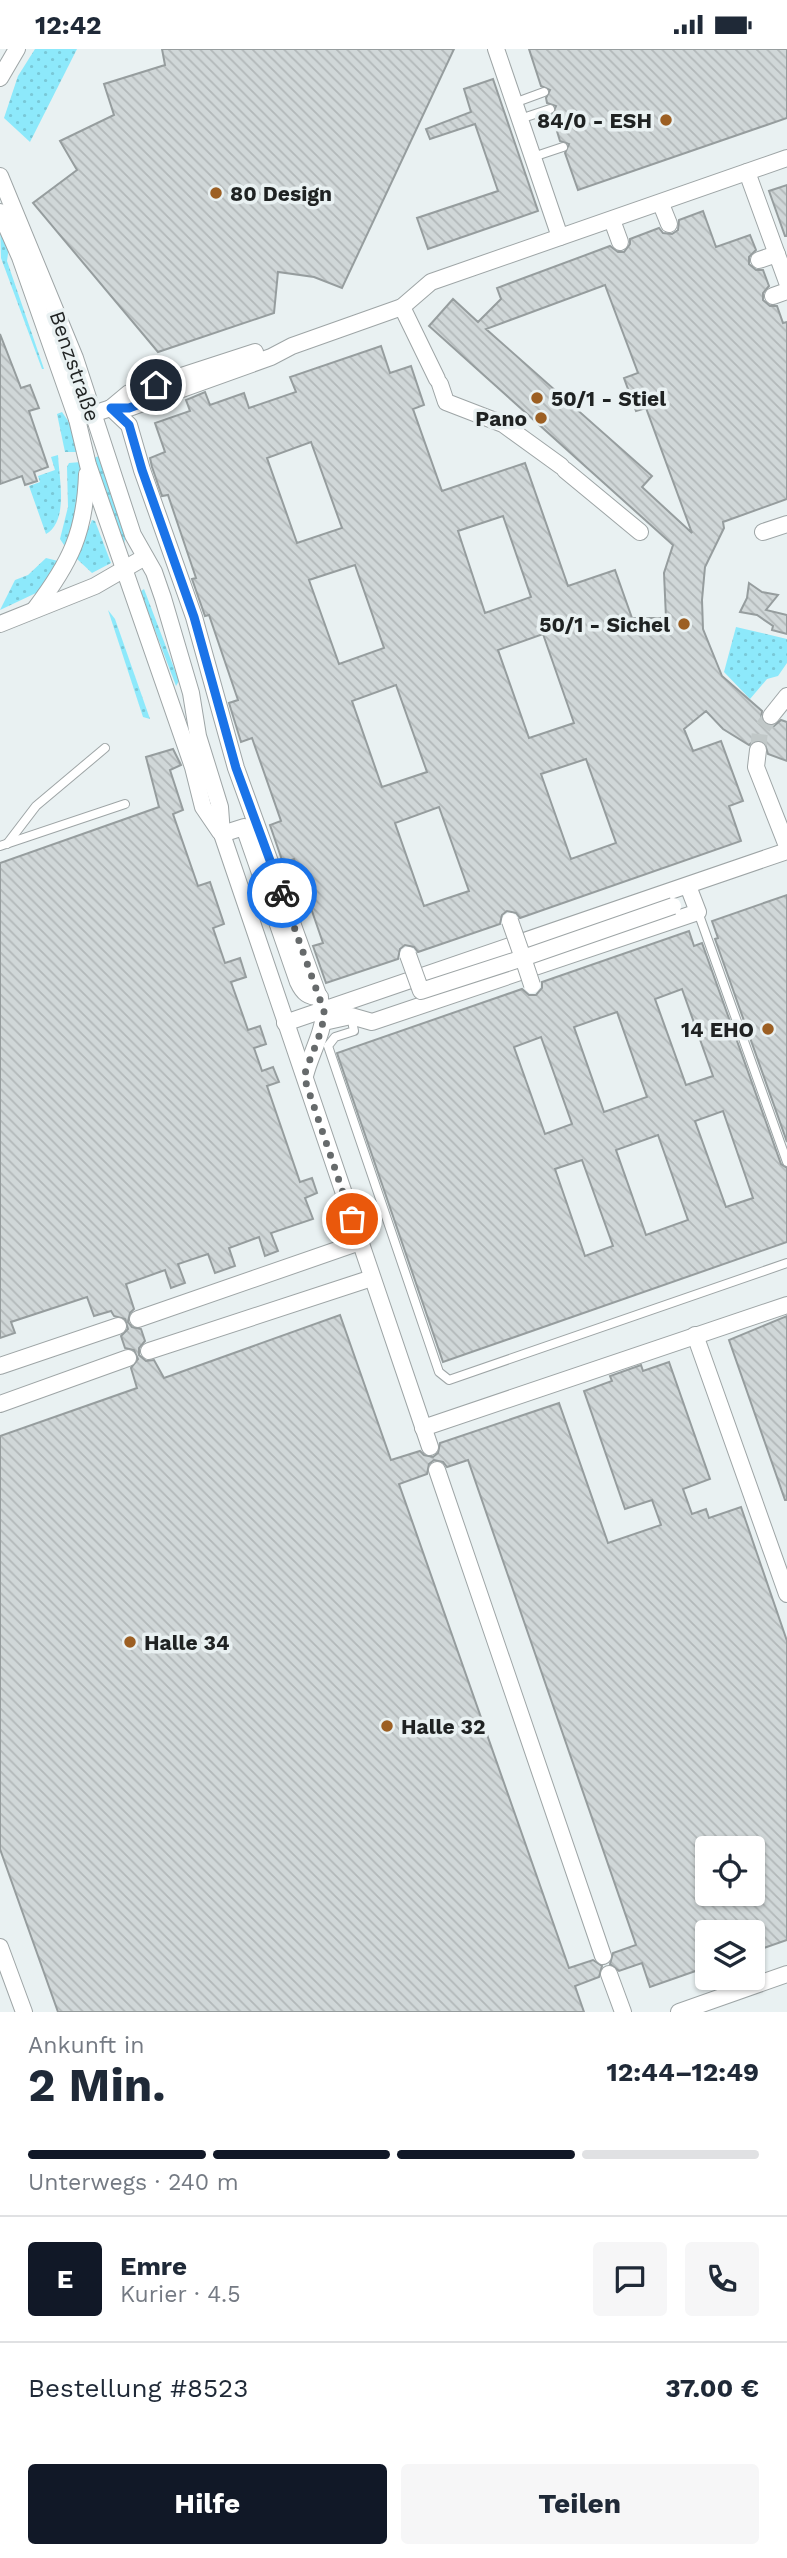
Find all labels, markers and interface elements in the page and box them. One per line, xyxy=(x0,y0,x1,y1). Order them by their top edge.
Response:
text: 12:42 xyxy=(35,10,102,40)
place label: 84/0 - ESH xyxy=(537,108,652,133)
marker: 84/0 - ESH xyxy=(658,112,674,128)
place label: 80 Design xyxy=(230,181,332,206)
marker: 80 Design xyxy=(208,185,224,201)
street label: Benzstraße xyxy=(44,307,106,425)
pin xyxy=(126,355,186,415)
icon: home xyxy=(137,366,175,404)
place label: 50/1 - Stiel xyxy=(551,386,666,411)
marker: 50/1 - Stiel xyxy=(529,390,545,406)
place label: Pano xyxy=(475,406,527,431)
marker: Pano xyxy=(533,410,549,426)
place label: 50/1 - Sichel xyxy=(539,612,670,637)
marker: 50/1 - Sichel xyxy=(676,616,692,632)
courier xyxy=(247,858,317,928)
icon: bike xyxy=(263,874,301,912)
place label: 14 EHO xyxy=(681,1017,754,1042)
marker: 14 EHO xyxy=(760,1021,776,1037)
pin xyxy=(322,1189,382,1249)
icon: bag xyxy=(333,1200,371,1238)
place label: Halle 34 xyxy=(144,1630,230,1655)
marker: Halle 34 xyxy=(122,1634,138,1650)
place label: Halle 32 xyxy=(401,1714,486,1739)
marker: Halle 32 xyxy=(379,1718,395,1734)
map controls xyxy=(695,1836,765,1990)
button: locate xyxy=(695,1836,765,1906)
button: layers xyxy=(695,1920,765,1990)
text: Ankunft in xyxy=(28,2032,144,2059)
text: 12:44–12:49 xyxy=(607,2057,759,2087)
text: 2 Min. xyxy=(28,2058,166,2112)
text: Unterwegs · 240 m xyxy=(28,2169,239,2196)
button: chat xyxy=(593,2242,667,2316)
button: phone xyxy=(685,2242,759,2316)
text: Emre xyxy=(120,2251,187,2281)
text: E xyxy=(57,2264,73,2294)
text: Kurier · 4.5 xyxy=(120,2281,241,2308)
text: Bestellung #8523 xyxy=(28,2373,248,2403)
text: 37.00 € xyxy=(665,2373,759,2403)
button: Hilfe xyxy=(28,2464,387,2544)
button: Teilen xyxy=(401,2464,759,2544)

